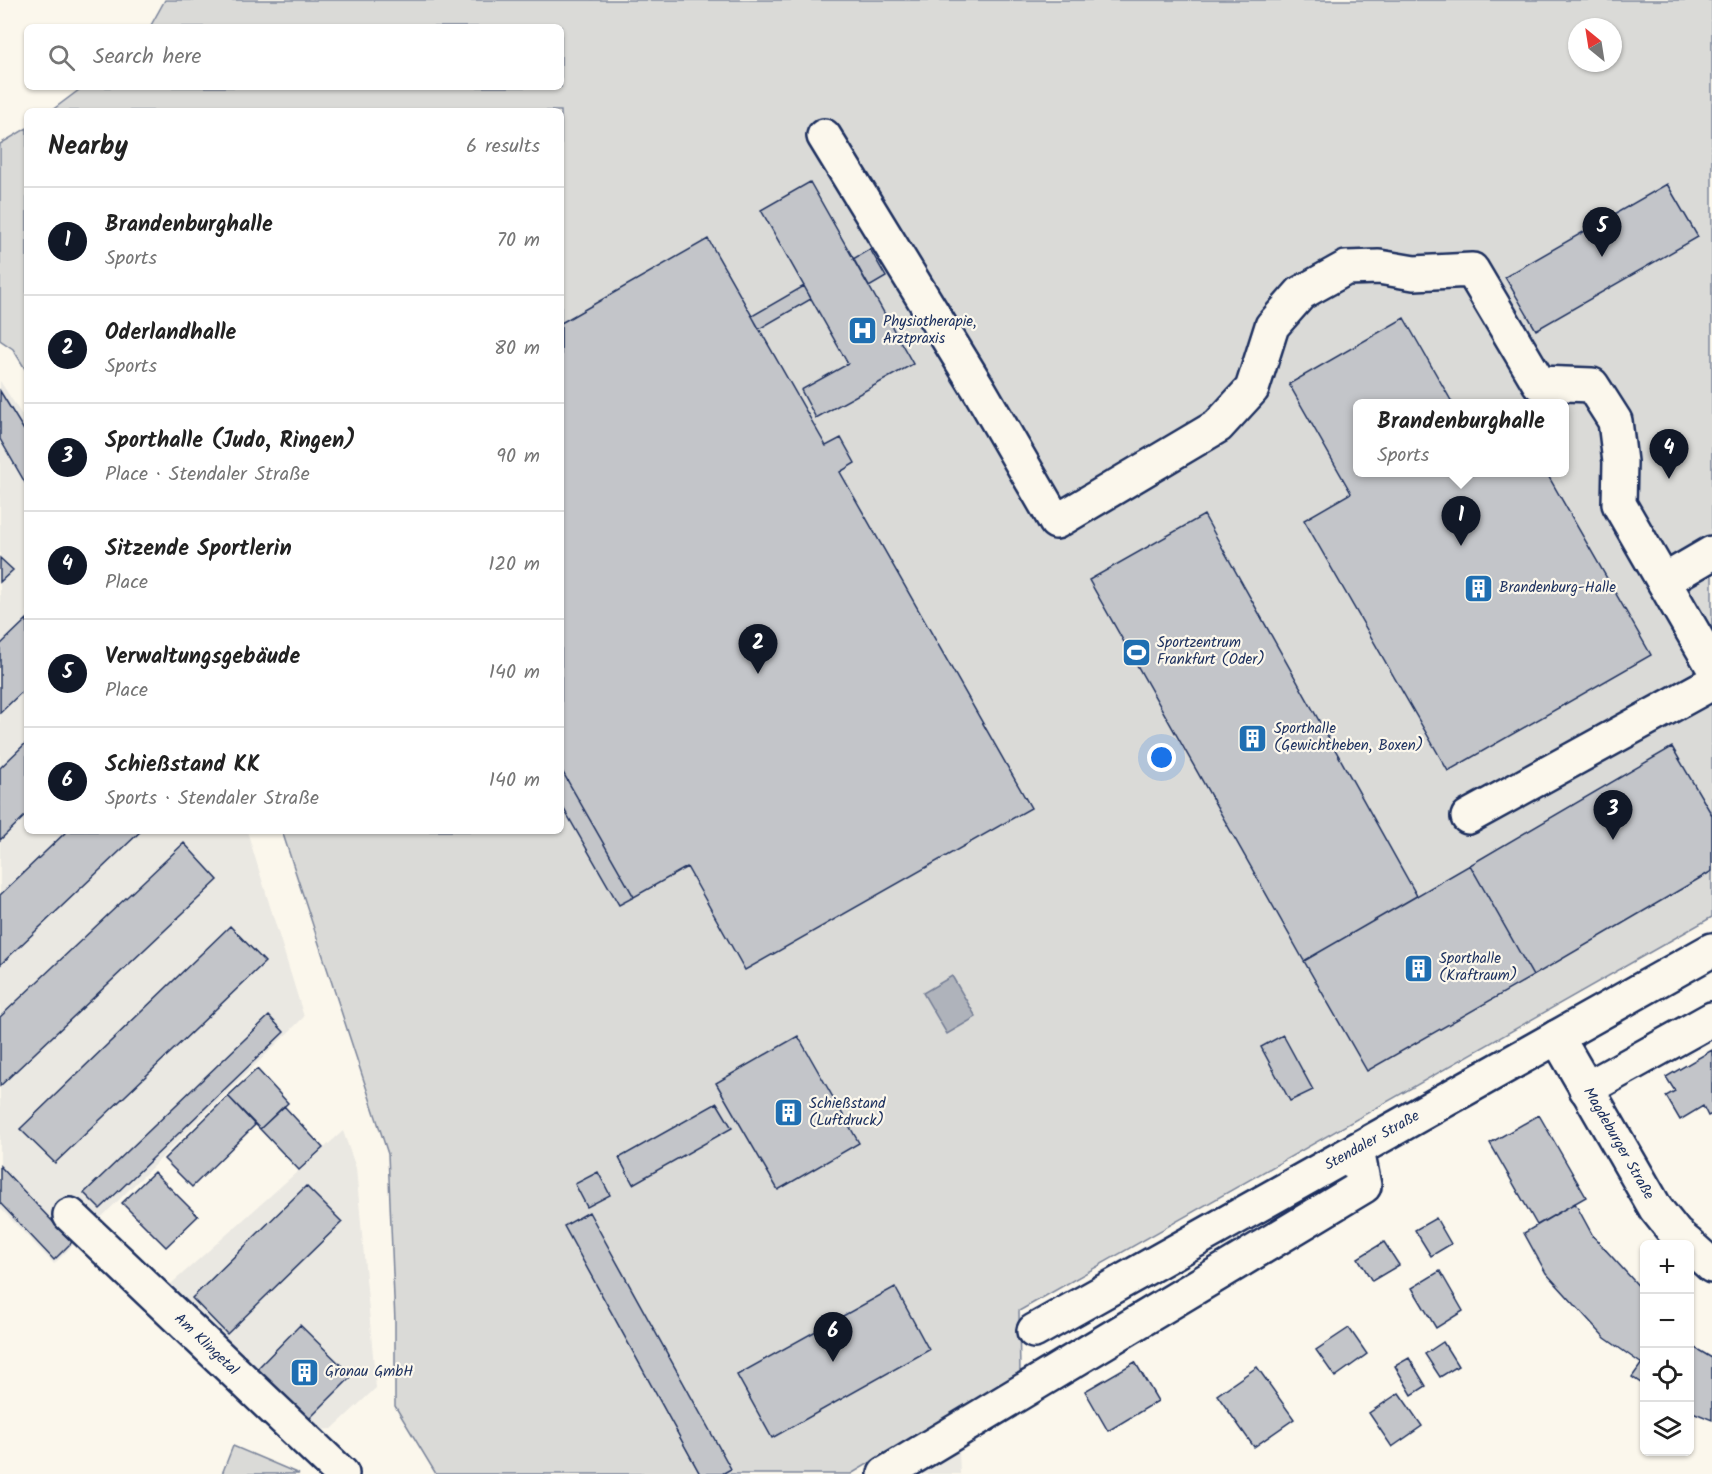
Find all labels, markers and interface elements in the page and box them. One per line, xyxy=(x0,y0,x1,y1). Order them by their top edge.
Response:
north arrow xyxy=(1568,18,1622,72)
search box xyxy=(24,24,564,90)
text: Search here xyxy=(93,40,201,75)
icon: search xyxy=(45,41,78,74)
text: Nearby xyxy=(48,126,128,168)
text: 6 results xyxy=(466,131,540,163)
text: Brandenburghalle xyxy=(105,208,273,243)
pin: 5 xyxy=(1582,208,1622,257)
text: 1 xyxy=(64,225,71,257)
text: 70 m xyxy=(497,225,540,257)
text: Sports xyxy=(105,243,157,275)
place label: Physiotherapie, Arztpraxis xyxy=(883,310,976,351)
hospital icon: Physiotherapie, Arztpraxis xyxy=(846,315,878,347)
text: Oderlandhalle xyxy=(105,316,236,351)
text: 2 xyxy=(62,333,73,365)
text: 80 m xyxy=(494,333,540,365)
text: Sports xyxy=(105,351,157,383)
popup xyxy=(1353,399,1569,477)
text: Brandenburghalle xyxy=(1377,405,1545,440)
text: Sporthalle (Judo, Ringen) xyxy=(105,424,356,459)
pin: 4 xyxy=(1650,430,1688,479)
text: Sports xyxy=(1377,440,1429,472)
text: 3 xyxy=(62,441,73,473)
text: 90 m xyxy=(496,441,540,473)
text: Place · Stendaler Straße xyxy=(105,459,310,491)
pin: 1 xyxy=(1442,496,1480,546)
text: Sitzende Sportlerin xyxy=(105,532,292,567)
text: 4 xyxy=(62,549,73,581)
text: 120 m xyxy=(488,549,540,581)
text: Place xyxy=(105,567,148,599)
building icon: Brandenburg-Halle xyxy=(1462,572,1494,604)
place label: Brandenburg-Halle xyxy=(1499,576,1616,600)
pin: 2 xyxy=(738,624,777,674)
place label: Sportzentrum Frankfurt (Oder) xyxy=(1157,631,1265,672)
sports icon: Sportzentrum Frankfurt (Oder) xyxy=(1120,636,1152,668)
text: Verwaltungsgebäude xyxy=(105,640,300,675)
text: 5 xyxy=(62,657,73,689)
text: 140 m xyxy=(489,657,540,689)
text: Place xyxy=(105,675,148,707)
place label: Sporthalle (Gewichtheben, Boxen) xyxy=(1274,717,1423,758)
building icon: Sporthalle (Gewichtheben, Boxen) xyxy=(1237,722,1269,754)
your location xyxy=(1147,743,1176,772)
text: Schießstand KK xyxy=(105,748,260,783)
text: 6 xyxy=(62,765,73,797)
text: 140 m xyxy=(489,765,540,797)
text: Sports · Stendaler Straße xyxy=(105,783,319,815)
pin: 3 xyxy=(1594,790,1632,840)
place label: Sporthalle (Kraftraum) xyxy=(1439,947,1517,988)
building icon: Sporthalle (Kraftraum) xyxy=(1402,952,1434,984)
street label: Magdeburger Straße xyxy=(1576,1083,1660,1205)
place label: Schießstand (Luftdruck) xyxy=(809,1092,886,1133)
building icon: Schießstand (Luftdruck) xyxy=(772,1097,804,1129)
street label: Stendaler Straße xyxy=(1320,1104,1424,1177)
map controls xyxy=(1640,1240,1694,1456)
button: + xyxy=(1640,1240,1694,1294)
button: − xyxy=(1640,1294,1694,1348)
street label: Am Klingetal xyxy=(168,1308,244,1382)
pin: 6 xyxy=(814,1312,852,1362)
button: locate xyxy=(1640,1348,1694,1402)
building icon: Gronau GmbH xyxy=(288,1356,320,1388)
place label: Gronau GmbH xyxy=(325,1360,413,1384)
button: layers xyxy=(1640,1402,1694,1456)

